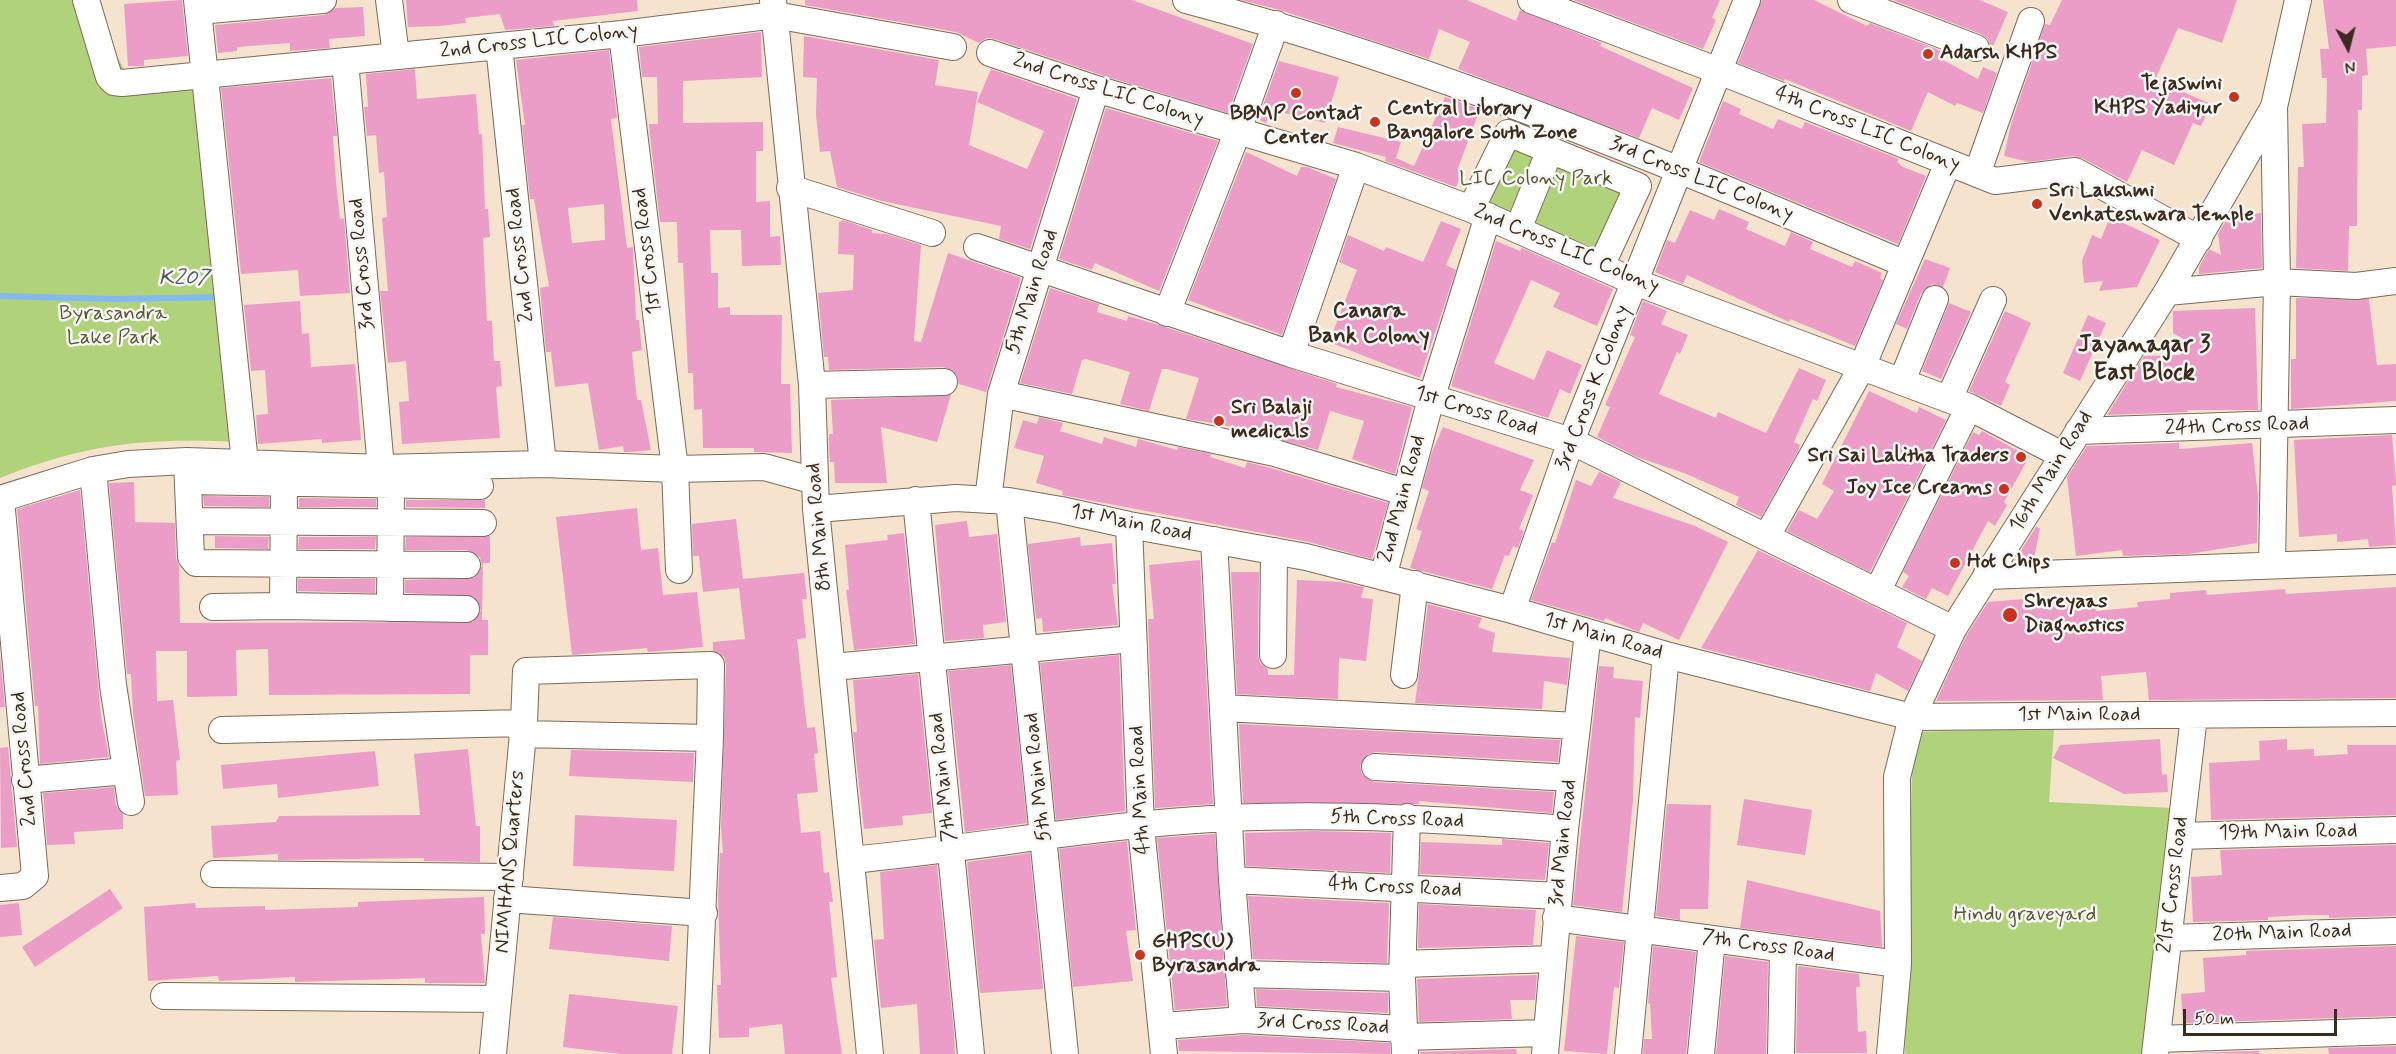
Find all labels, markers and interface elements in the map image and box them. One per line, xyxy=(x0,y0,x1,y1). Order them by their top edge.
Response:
north arrow xyxy=(2318,18,2378,78)
street label: 2nd Cross LIC Colony xyxy=(439,19,639,65)
place label: Adarsh KHPS xyxy=(1940,41,2057,67)
marker: Adarsh KHPS xyxy=(1921,47,1935,61)
street label: 2nd Cross LIC Colony xyxy=(1009,48,1207,134)
text: N xyxy=(2344,55,2357,77)
place label: Tejaswini KHPS Yadiyur xyxy=(2094,72,2222,122)
street label: 4th Cross LIC Colony xyxy=(1771,81,1963,179)
marker: BBMP Contact Center xyxy=(1289,86,1303,100)
marker: Tejaswini KHPS Yadiyur xyxy=(2227,90,2241,104)
place label: Central Library Bangalore South Zone xyxy=(1387,97,1577,147)
place label: BBMP Contact Center xyxy=(1230,102,1362,152)
marker: Central Library Bangalore South Zone xyxy=(1368,115,1382,129)
street label: 3rd Cross LIC Colony xyxy=(1605,132,1797,228)
park label: LIC Colony Park xyxy=(1459,167,1613,193)
place label: Sri Lakshmi Venkateshwara Temple xyxy=(2049,179,2254,229)
street label: 2nd Cross Road xyxy=(501,186,541,324)
street label: 1st Cross Road xyxy=(628,186,668,316)
street label: 3rd Cross Road xyxy=(345,197,381,331)
marker: Sri Lakshmi Venkateshwara Temple xyxy=(2030,197,2044,211)
street label: 2nd Cross LIC Colony xyxy=(1469,200,1663,300)
street label: 5th Main Road xyxy=(1001,226,1065,358)
water label: K207 xyxy=(158,266,210,292)
district label: Canara Bank Colony xyxy=(1308,299,1430,350)
park label: Byrasandra Lake Park xyxy=(59,302,167,352)
street label: 3rd Cross K Colony xyxy=(1551,302,1637,474)
district label: Jayanagar 3 East Block xyxy=(2078,332,2210,388)
street label: 1st Cross Road xyxy=(1411,381,1541,443)
place label: Sri Balaji medicals xyxy=(1231,396,1312,446)
street label: 16th Main Road xyxy=(2005,407,2099,537)
street label: 24th Cross Road xyxy=(2164,412,2310,442)
marker: Sri Balaji medicals xyxy=(1212,414,1226,428)
street label: 2nd Main Road xyxy=(1374,433,1432,565)
place label: Sri Sai Lalitha Traders xyxy=(1808,444,2009,470)
marker: Sri Sai Lalitha Traders xyxy=(2014,450,2028,464)
street label: 8th Main Road xyxy=(802,462,838,592)
place label: Joy Ice Creams xyxy=(1846,476,1992,502)
marker: Joy Ice Creams xyxy=(1997,482,2011,496)
street label: 1st Main Road xyxy=(1068,500,1194,548)
place label: Hot Chips xyxy=(1967,550,2050,576)
marker: Hot Chips xyxy=(1948,556,1962,570)
place label: Shreyaas Diagnostics xyxy=(2024,590,2124,640)
marker: Shreyaas Diagnostics xyxy=(2001,606,2019,624)
street label: 1st Main Road xyxy=(1540,608,1666,666)
street label: 2nd Cross Road xyxy=(7,691,43,827)
street label: 1st Main Road xyxy=(2017,703,2141,729)
street label: 7th Main Road xyxy=(925,711,963,843)
street label: 5th Main Road xyxy=(1020,711,1058,843)
street label: 4th Main Road xyxy=(1125,725,1157,855)
street label: NIMHANS Quarters xyxy=(490,769,532,955)
street label: 3rd Main Road xyxy=(1545,778,1583,908)
street label: 5th Cross Road xyxy=(1330,805,1464,835)
street label: 21st Cross Road xyxy=(2153,815,2195,955)
street label: 19th Main Road xyxy=(2218,819,2358,847)
street label: 4th Cross Road xyxy=(1328,872,1462,904)
park label: Hindu graveyard xyxy=(1954,903,2096,929)
street label: 20th Main Road xyxy=(2212,919,2352,949)
street label: 7th Cross Road xyxy=(1700,925,1836,969)
place label: GHPS(U) Byrasandra xyxy=(1152,930,1260,980)
marker: GHPS(U) Byrasandra xyxy=(1133,948,1147,962)
scale bar xyxy=(2186,997,2340,1035)
text: 50 m xyxy=(2194,1007,2234,1031)
street label: 3rd Cross Road xyxy=(1256,1009,1390,1041)

